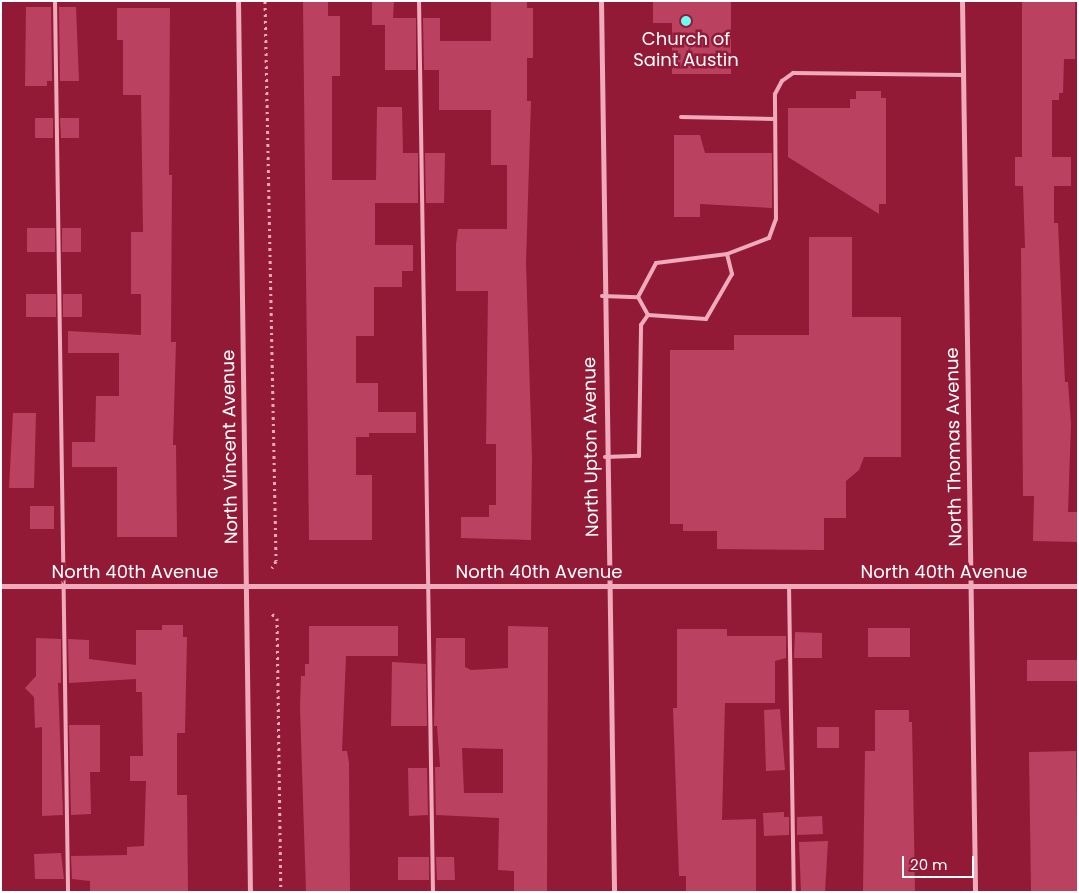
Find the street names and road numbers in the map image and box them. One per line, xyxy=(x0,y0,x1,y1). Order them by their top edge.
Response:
street label: North Thomas Avenue xyxy=(941,347,967,547)
street label: North Vincent Avenue xyxy=(218,350,242,544)
street label: North Upton Avenue xyxy=(579,357,603,537)
street label: North 40th Avenue xyxy=(52,561,218,583)
street label: North 40th Avenue xyxy=(456,561,622,583)
street label: North 40th Avenue xyxy=(861,561,1027,583)

